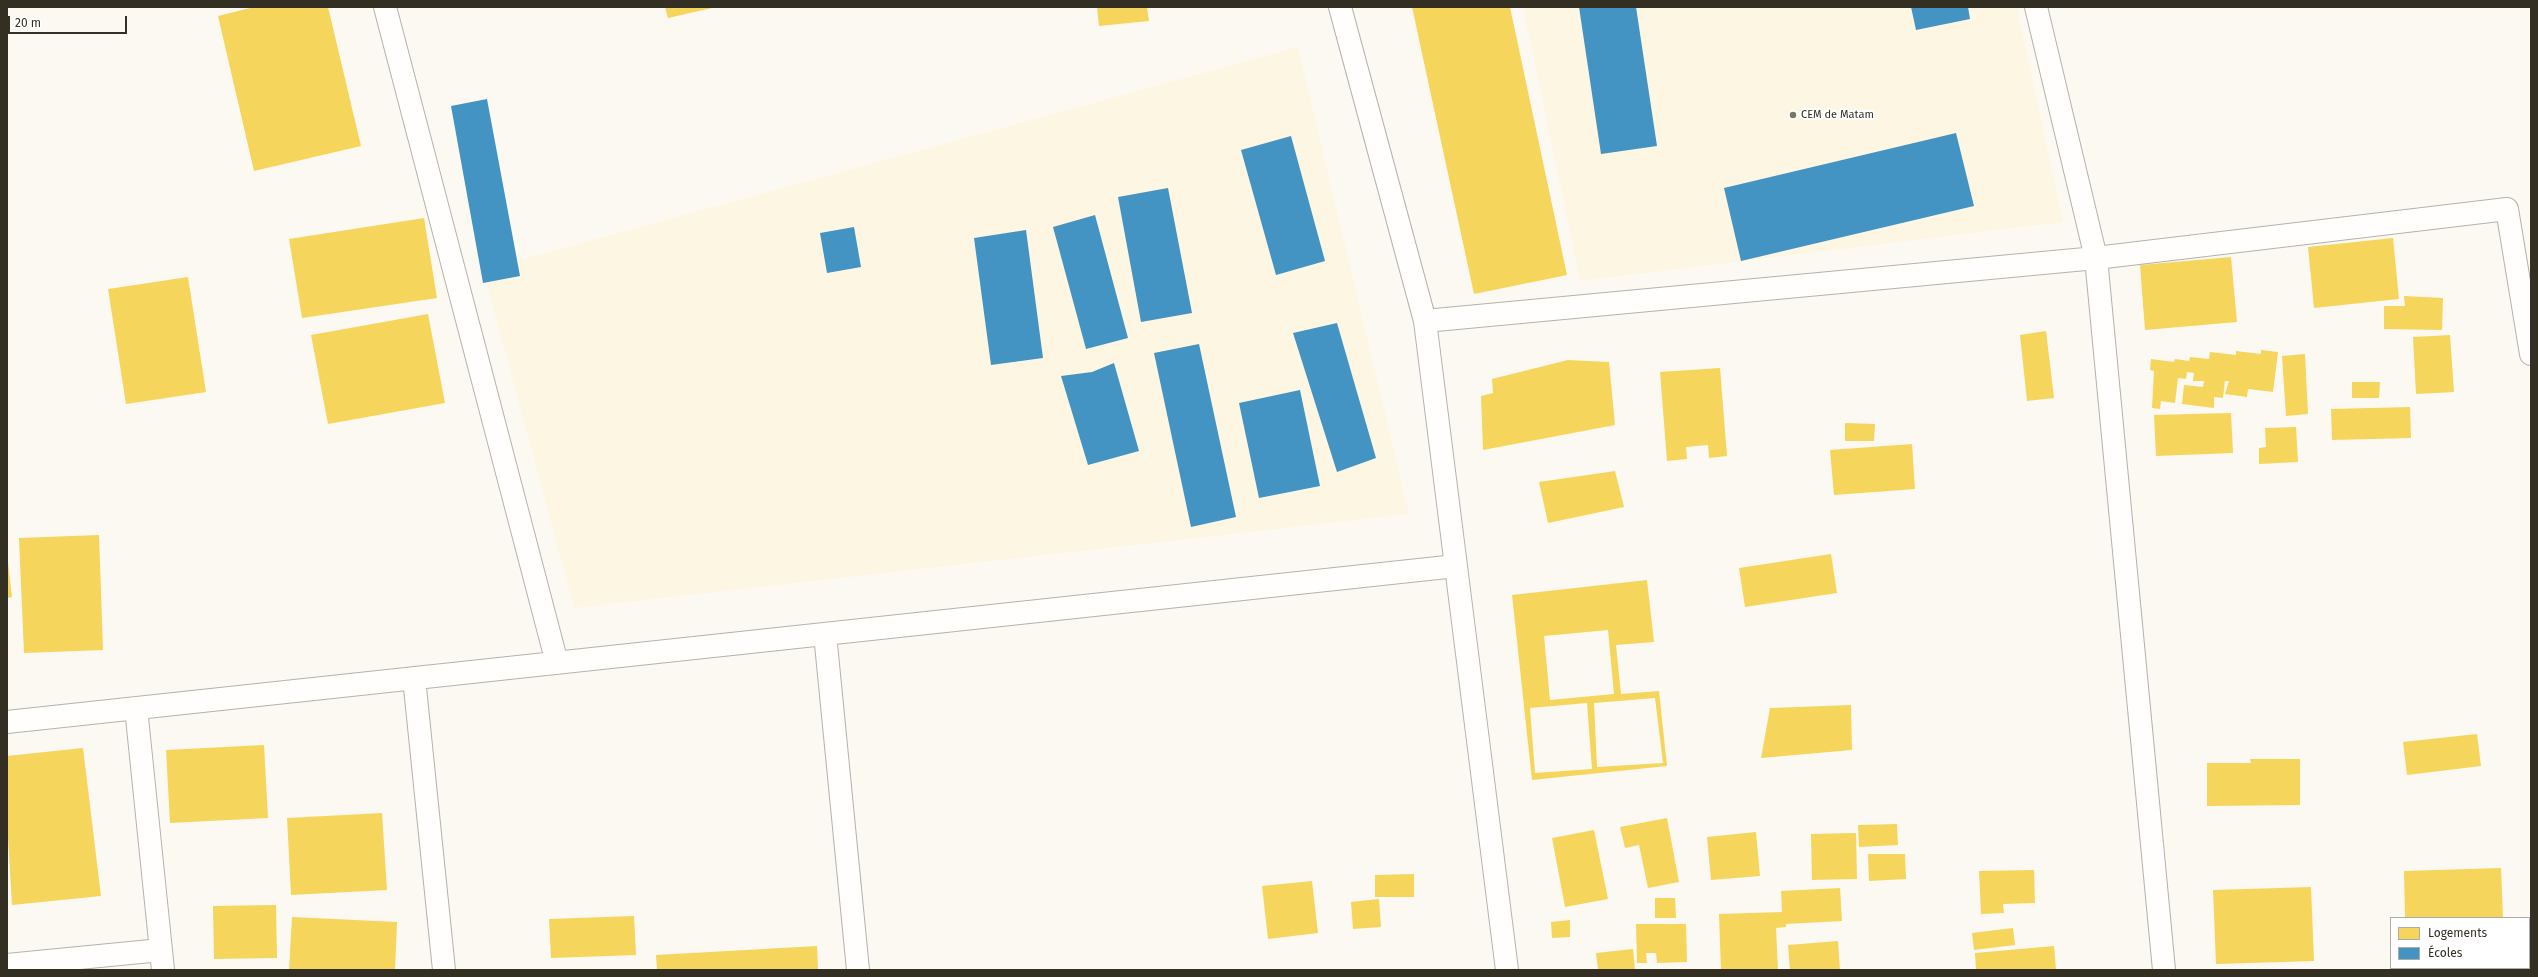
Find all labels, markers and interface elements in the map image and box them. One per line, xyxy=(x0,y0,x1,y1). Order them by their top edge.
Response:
scale bar xyxy=(10,8,129,34)
text: 20 m xyxy=(15,16,41,30)
place label: CEM de Matam xyxy=(1801,108,1874,122)
marker: CEM de Matam xyxy=(1788,110,1798,120)
legend xyxy=(2390,917,2530,969)
text: Logements xyxy=(2428,926,2487,940)
text: Écoles xyxy=(2428,946,2462,960)

